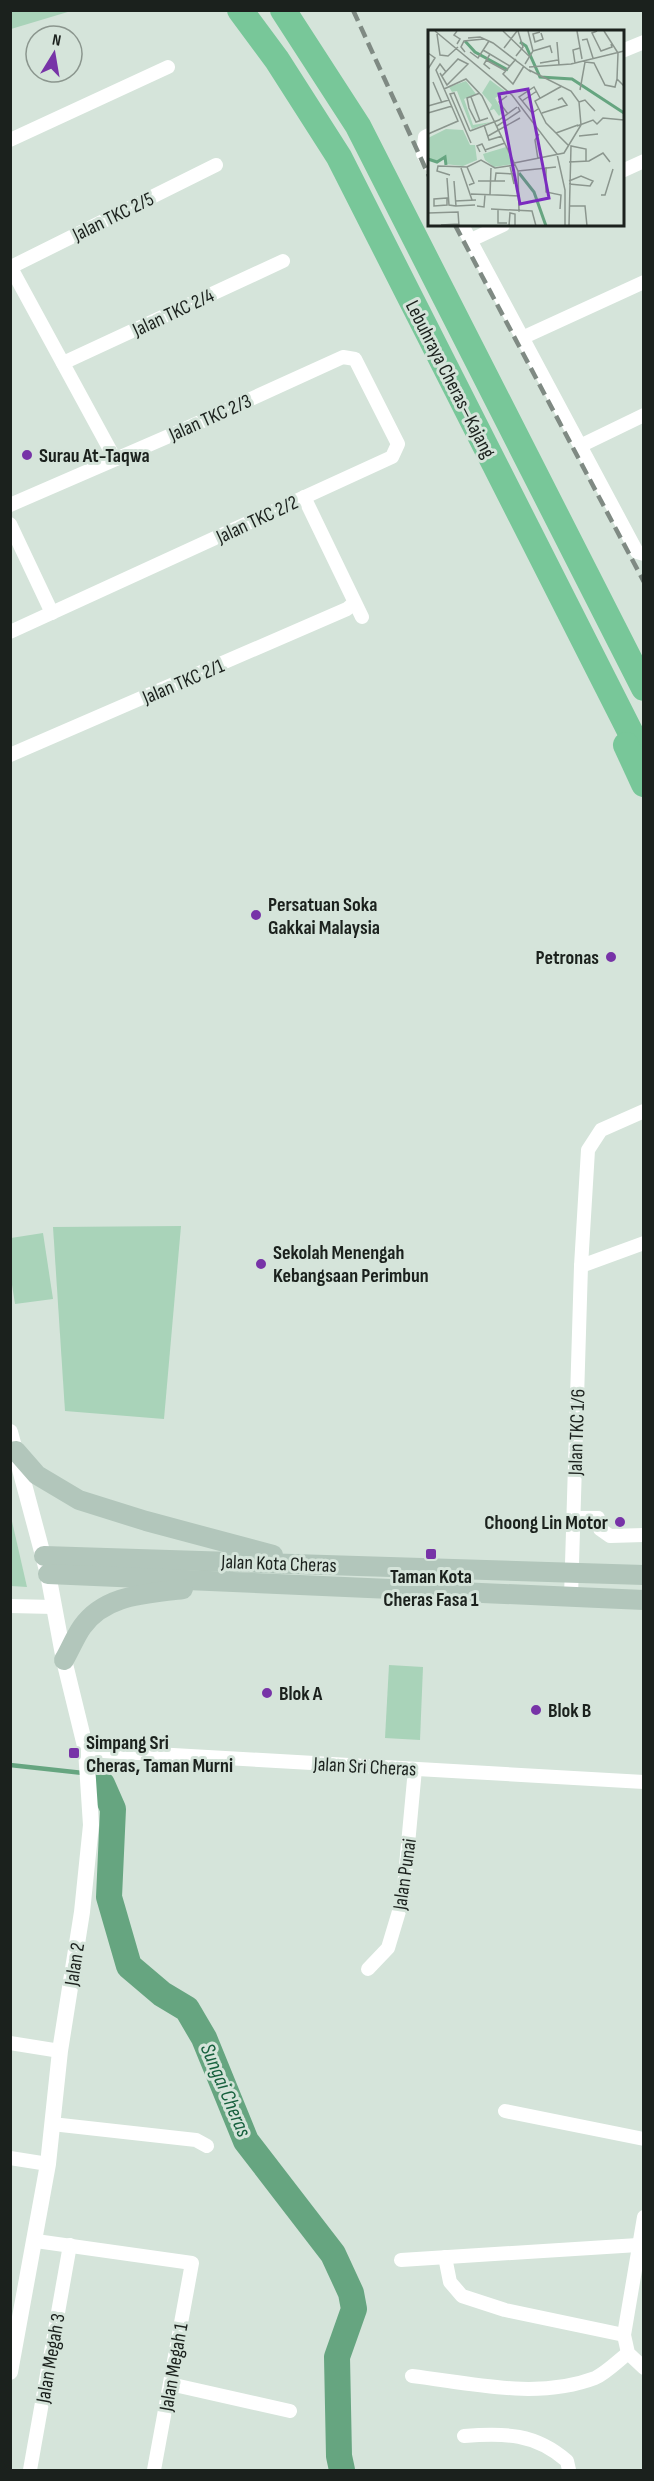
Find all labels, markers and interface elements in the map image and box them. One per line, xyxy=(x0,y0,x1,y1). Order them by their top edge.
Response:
north arrow xyxy=(24,24,84,84)
inset map xyxy=(428,30,624,226)
text: N xyxy=(51,31,63,51)
street label: Jalan TKC 2/5 xyxy=(68,187,158,247)
street label: Jalan TKC 2/4 xyxy=(128,284,218,343)
street label: Lebuhraya Cheras–Kajang xyxy=(400,297,500,462)
street label: Jalan TKC 2/3 xyxy=(165,389,255,447)
place label: Surau At-Taqwa xyxy=(39,444,150,468)
marker: Surau At-Taqwa xyxy=(20,448,34,462)
street label: Jalan TKC 2/2 xyxy=(212,491,302,550)
street label: Jalan TKC 2/1 xyxy=(138,654,228,710)
place label: Persatuan Soka Gakkai Malaysia xyxy=(268,893,380,940)
marker: Persatuan Soka Gakkai Malaysia xyxy=(249,908,263,922)
place label: Petronas xyxy=(535,946,599,970)
marker: Petronas xyxy=(604,950,618,964)
place label: Sekolah Menengah Kebangsaan Perimbun xyxy=(273,1241,429,1288)
marker: Sekolah Menengah Kebangsaan Perimbun xyxy=(254,1257,268,1271)
street label: Jalan TKC 1/6 xyxy=(563,1388,591,1477)
place label: Choong Lin Motor xyxy=(484,1511,608,1535)
marker: Choong Lin Motor xyxy=(613,1515,627,1529)
marker: Taman Kota Cheras Fasa 1 xyxy=(424,1547,438,1561)
street label: Jalan Kota Cheras xyxy=(220,1550,337,1578)
place label: Taman Kota Cheras Fasa 1 xyxy=(383,1565,479,1612)
place label: Blok A xyxy=(279,1682,323,1706)
marker: Blok A xyxy=(260,1686,274,1700)
place label: Blok B xyxy=(548,1699,591,1723)
marker: Blok B xyxy=(529,1703,543,1717)
place label: Simpang Sri Cheras, Taman Murni xyxy=(86,1731,233,1778)
marker: Simpang Sri Cheras, Taman Murni xyxy=(67,1746,81,1760)
street label: Jalan Sri Cheras xyxy=(312,1752,417,1782)
street label: Jalan Punai xyxy=(388,1837,422,1912)
street label: Jalan 2 xyxy=(60,1941,90,1988)
water label: Sungai Cheras xyxy=(195,2040,257,2141)
street label: Jalan Megah 3 xyxy=(31,2312,71,2406)
street label: Jalan Megah 1 xyxy=(154,2321,194,2414)

